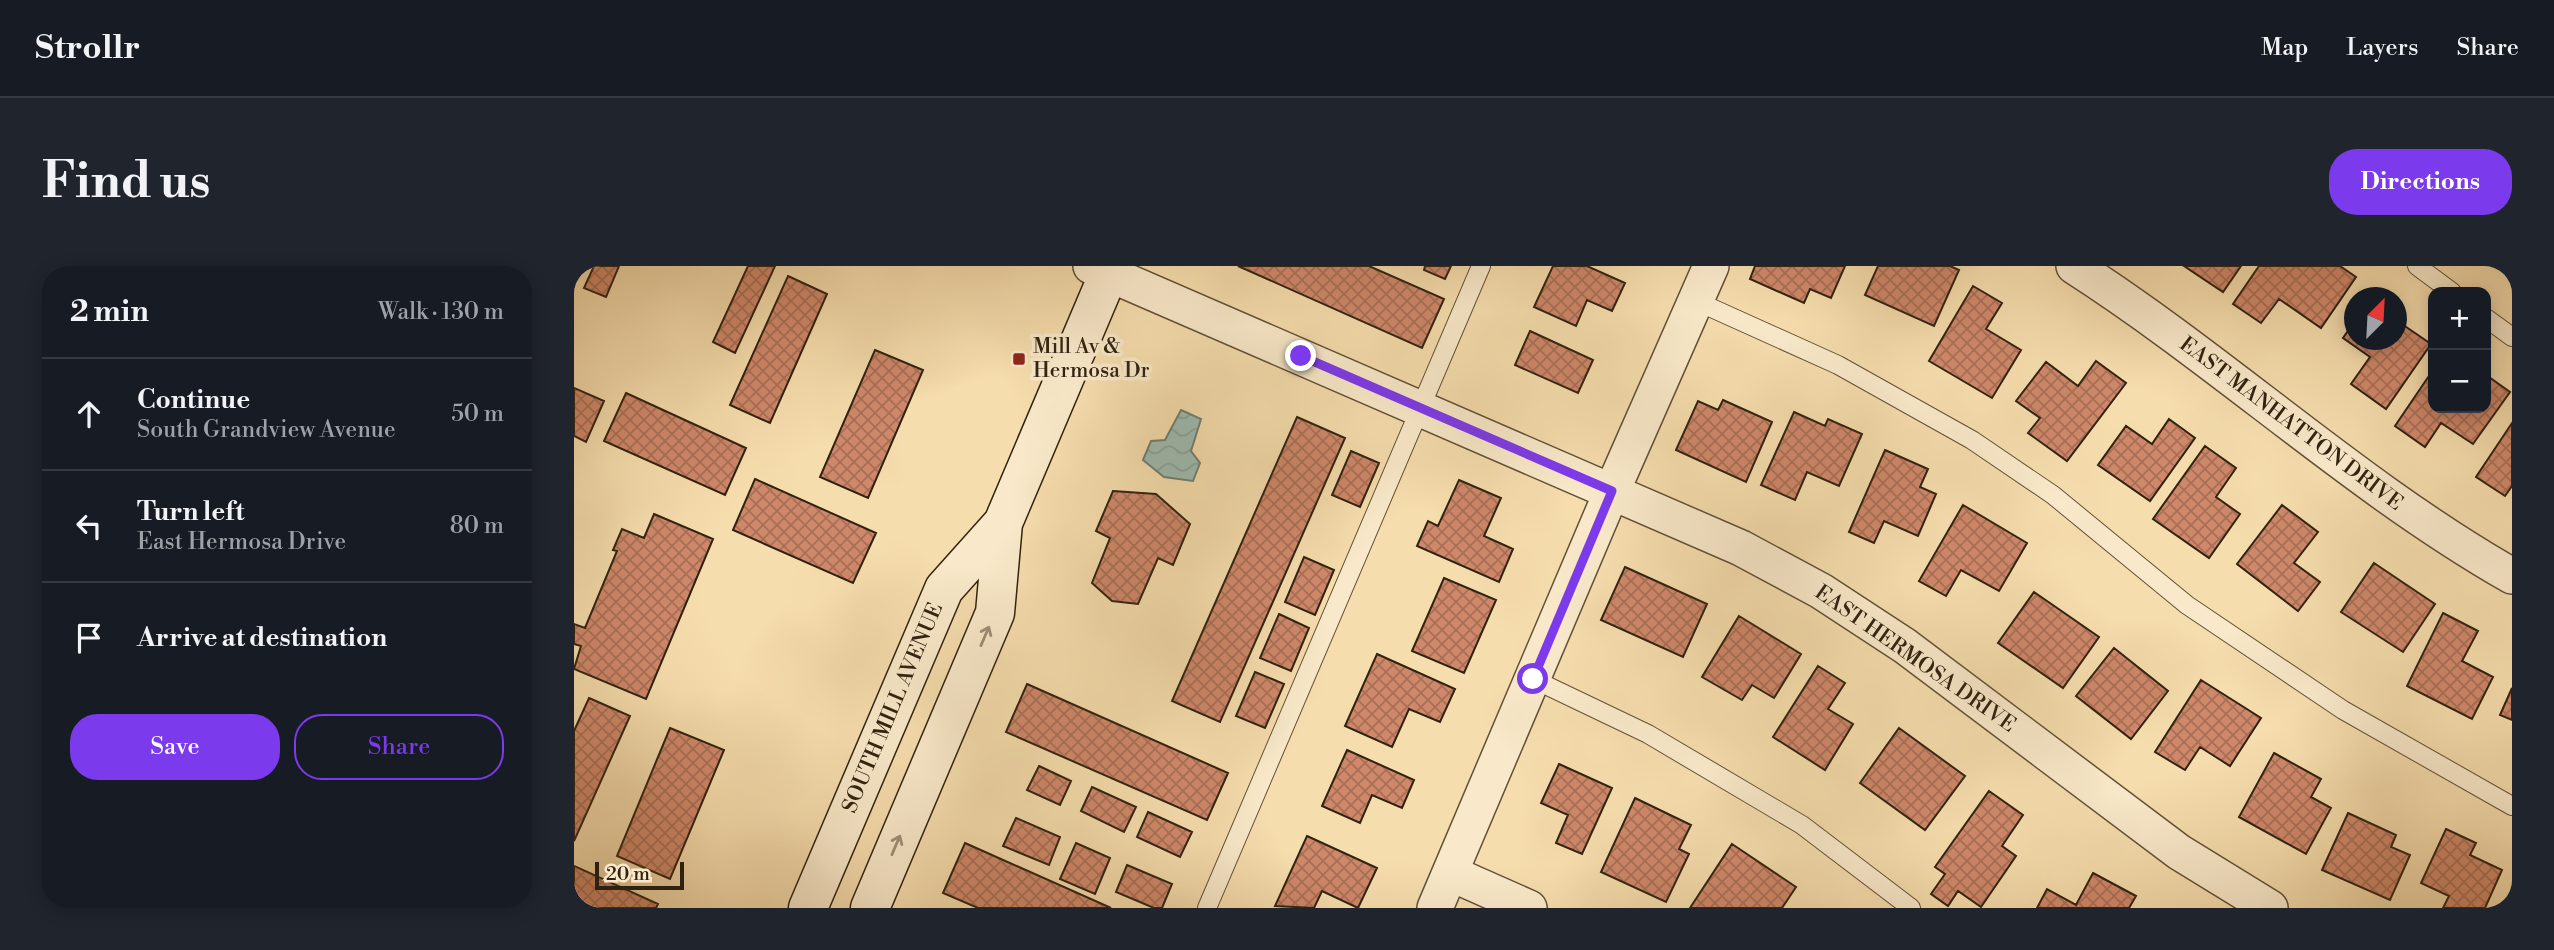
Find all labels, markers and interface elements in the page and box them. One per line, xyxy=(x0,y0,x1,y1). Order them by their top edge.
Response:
text: Strollr xyxy=(35,28,140,69)
text: Map xyxy=(2261,33,2308,63)
text: Layers xyxy=(2346,33,2418,63)
text: Share xyxy=(2456,33,2519,63)
button: Directions xyxy=(2329,149,2512,215)
text: Find us xyxy=(42,152,211,213)
north arrow xyxy=(2344,287,2407,350)
map controls xyxy=(2428,287,2491,413)
button: + xyxy=(2428,287,2491,350)
text: 2 min xyxy=(70,293,149,331)
text: Walk · 130 m xyxy=(378,298,504,326)
street label: EAST MANHATTON DRIVE xyxy=(2174,331,2408,517)
place label: Mill Av & Hermosa Dr xyxy=(1033,334,1150,384)
route end xyxy=(1285,340,1316,371)
button: − xyxy=(2428,350,2491,413)
marker: Mill Av & Hermosa Dr xyxy=(1011,351,1027,367)
text: Continue xyxy=(137,384,250,416)
icon: ahead xyxy=(70,395,108,433)
text: 50 m xyxy=(451,400,504,428)
text: South Grandview Avenue xyxy=(137,416,396,444)
text: Turn left xyxy=(137,496,245,528)
icon: left xyxy=(70,507,108,545)
text: 80 m xyxy=(450,512,504,540)
text: East Hermosa Drive xyxy=(137,528,346,556)
street label: EAST HERMOSA DRIVE xyxy=(1809,580,2021,738)
street label: SOUTH MILL AVENUE xyxy=(837,599,949,817)
icon: arrive xyxy=(70,619,108,657)
text: Arrive at destination xyxy=(137,622,387,654)
one-way arrow xyxy=(979,625,992,647)
route start xyxy=(1517,663,1548,694)
button: Save xyxy=(70,714,280,780)
button: Share xyxy=(294,714,504,780)
one-way arrow xyxy=(891,835,904,856)
scale bar xyxy=(595,859,684,891)
text: 20 m xyxy=(606,862,650,886)

